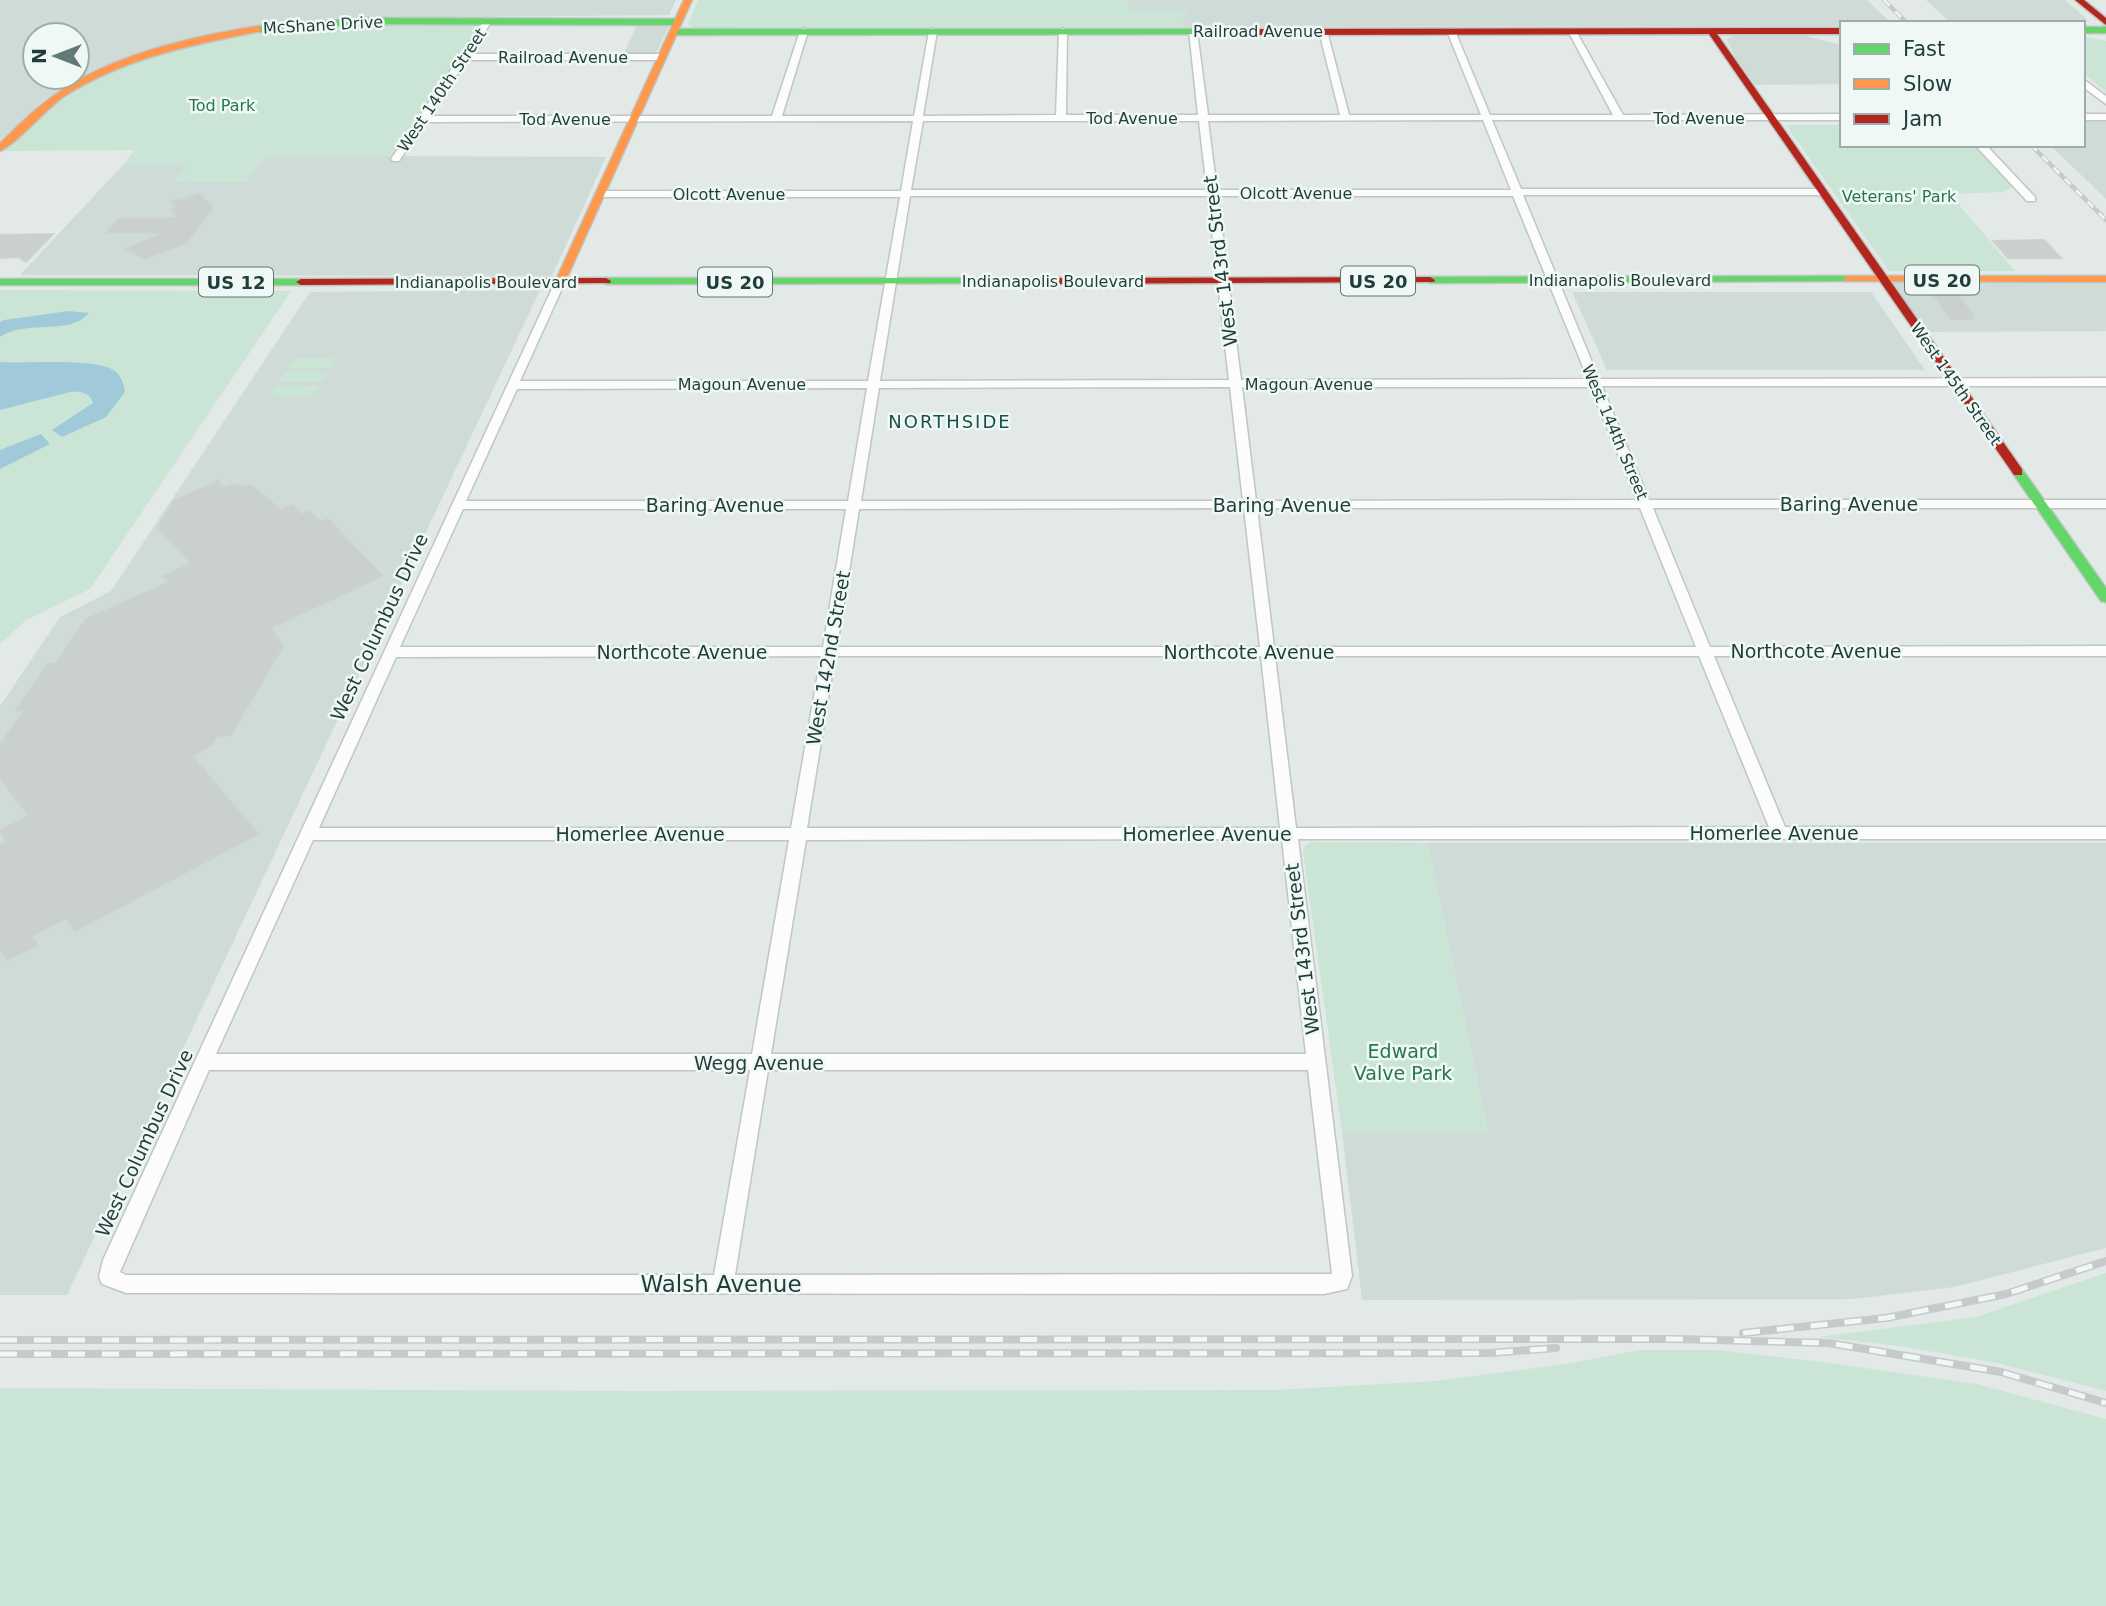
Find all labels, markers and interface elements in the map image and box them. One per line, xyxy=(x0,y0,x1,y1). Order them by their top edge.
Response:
street label: McShane Drive xyxy=(262,12,384,38)
north arrow xyxy=(21,21,91,91)
legend xyxy=(1840,21,2085,147)
street label: Railroad Avenue xyxy=(1193,22,1323,41)
street label: West 140th Street xyxy=(394,25,490,155)
text: Fast xyxy=(1903,37,1945,61)
text: N xyxy=(28,48,50,64)
street label: Railroad Avenue xyxy=(498,48,628,67)
text: Slow xyxy=(1903,72,1952,96)
park label: Tod Park xyxy=(188,96,256,115)
text: Jam xyxy=(1901,107,1943,131)
street label: Tod Avenue xyxy=(1085,109,1178,128)
street label: Tod Avenue xyxy=(1652,109,1745,128)
street label: Tod Avenue xyxy=(518,110,611,129)
street label: West 143rd Street xyxy=(1199,174,1241,348)
street label: Olcott Avenue xyxy=(1240,184,1352,203)
street label: Olcott Avenue xyxy=(673,185,785,204)
park label: Veterans' Park xyxy=(1842,187,1957,206)
road number: US 20 xyxy=(1905,266,1979,294)
road number: US 20 xyxy=(1341,267,1415,296)
road number: US 12 xyxy=(199,268,273,296)
road number: US 20 xyxy=(698,268,772,296)
street label: Indianapolis Boulevard xyxy=(1529,271,1711,290)
street label: Indianapolis Boulevard xyxy=(962,272,1144,291)
street label: Indianapolis Boulevard xyxy=(395,273,577,292)
street label: West 145th Street xyxy=(1907,319,2005,449)
street label: West 144th Street xyxy=(1578,362,1652,502)
street label: Magoun Avenue xyxy=(678,375,806,394)
street label: Magoun Avenue xyxy=(1245,375,1373,394)
district label: NORTHSIDE xyxy=(888,411,1012,432)
street label: Baring Avenue xyxy=(1780,493,1918,515)
street label: Baring Avenue xyxy=(646,494,784,516)
street label: Baring Avenue xyxy=(1213,494,1351,516)
street label: West Columbus Drive xyxy=(326,530,432,724)
street label: West 142nd Street xyxy=(802,569,854,747)
street label: Northcote Avenue xyxy=(1731,640,1901,662)
street label: Northcote Avenue xyxy=(597,641,767,663)
street label: Northcote Avenue xyxy=(1164,641,1334,663)
street label: Homerlee Avenue xyxy=(1689,822,1859,844)
street label: Homerlee Avenue xyxy=(555,823,725,845)
street label: Homerlee Avenue xyxy=(1122,823,1292,845)
street label: West 143rd Street xyxy=(1281,862,1323,1036)
park label: Edward Valve Park xyxy=(1354,1040,1452,1084)
street label: West Columbus Drive xyxy=(91,1046,197,1240)
street label: Wegg Avenue xyxy=(694,1052,824,1074)
street label: Walsh Avenue xyxy=(640,1271,802,1297)

